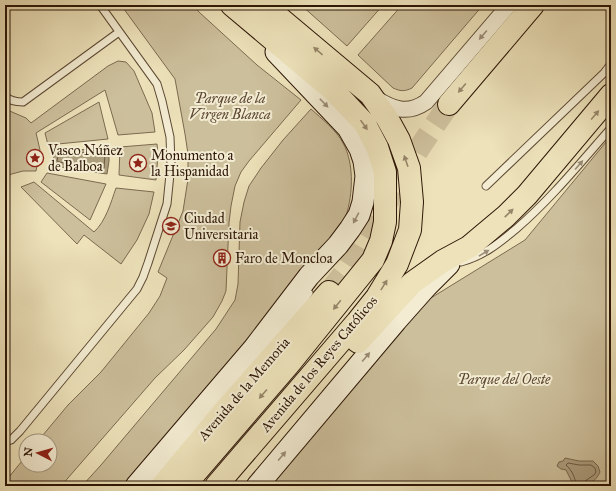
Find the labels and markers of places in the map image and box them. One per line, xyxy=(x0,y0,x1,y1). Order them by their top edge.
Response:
place label: Vasco Núñez de Balboa xyxy=(47,142,123,175)
place label: Monumento a la Hispanidad xyxy=(151,147,234,180)
place icon: Vasco Núñez de Balboa xyxy=(25,148,45,168)
place icon: Monumento a la Hispanidad xyxy=(128,153,148,173)
place label: Ciudad Universitaria xyxy=(184,210,258,243)
school or university icon: Ciudad Universitaria xyxy=(161,216,181,236)
building icon: Faro de Moncloa xyxy=(212,248,232,268)
place label: Faro de Moncloa xyxy=(235,250,333,267)

